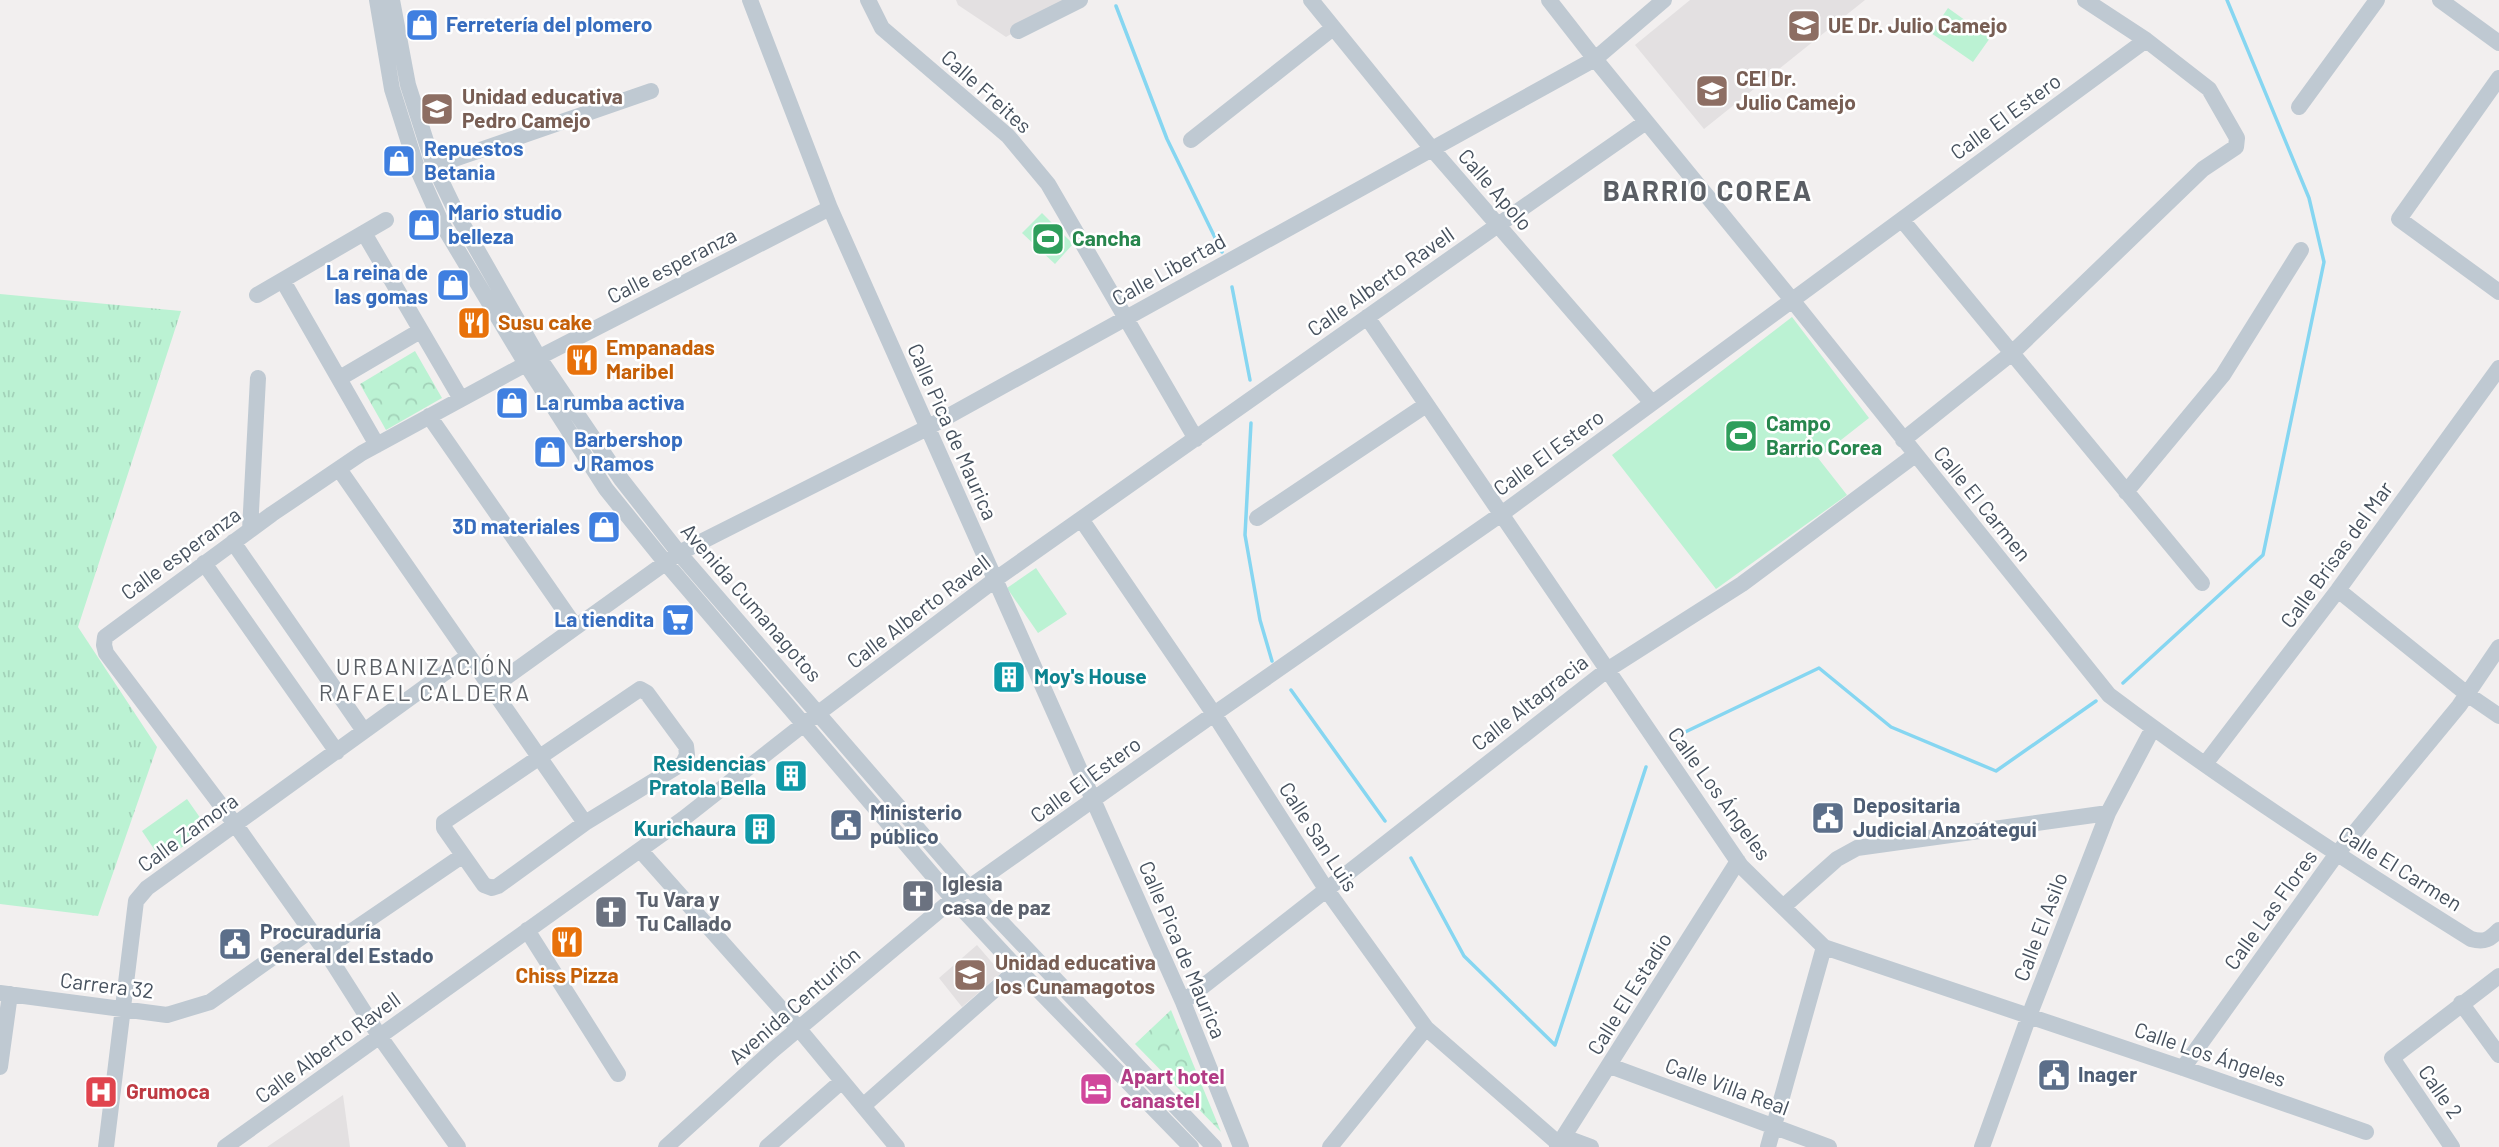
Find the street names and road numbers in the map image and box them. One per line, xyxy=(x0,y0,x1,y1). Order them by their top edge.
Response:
street label: Calle Freites xyxy=(937,44,1037,138)
street label: Calle El Estero xyxy=(1945,67,2065,164)
street label: Calle Apolo xyxy=(1454,143,1538,235)
street label: Calle esperanza xyxy=(602,221,740,308)
street label: Calle Alberto Ravell xyxy=(1302,221,1458,341)
street label: Calle Libertad xyxy=(1107,227,1229,310)
street label: Calle Pica de Maurica xyxy=(903,339,1004,524)
street label: Calle El Estero xyxy=(1488,403,1608,500)
street label: Calle El Carmen xyxy=(1929,440,2037,566)
street label: Calle Brisas del Mar xyxy=(2274,476,2397,632)
street label: Calle esperanza xyxy=(115,501,245,605)
street label: Avenida Cumanagotos xyxy=(677,518,828,686)
street label: Calle Alberto Ravell xyxy=(841,549,995,673)
street label: Calle Altagracia xyxy=(1466,649,1592,755)
street label: Calle Los Ángeles xyxy=(1664,722,1777,865)
street label: Calle El Estero xyxy=(1025,730,1145,827)
street label: Calle San Luis xyxy=(1275,777,1364,896)
street label: Calle Zamora xyxy=(132,787,242,876)
street label: Calle El Carmen xyxy=(2334,820,2467,916)
street label: Calle Las Flores xyxy=(2218,844,2322,974)
street label: Calle Pica de Maurica xyxy=(1135,857,1232,1042)
street label: Calle El Asilo xyxy=(2007,868,2072,984)
street label: Calle El Estadio xyxy=(1581,927,1676,1059)
street label: Avenida Centurión xyxy=(723,941,865,1069)
street label: Carrera 32 xyxy=(59,966,156,1003)
street label: Calle Alberto Ravell xyxy=(250,986,405,1108)
street label: Calle Los Ángeles xyxy=(2131,1016,2289,1091)
street label: Calle Villa Real xyxy=(1662,1052,1793,1120)
street label: Calle 2 xyxy=(2414,1060,2469,1123)

